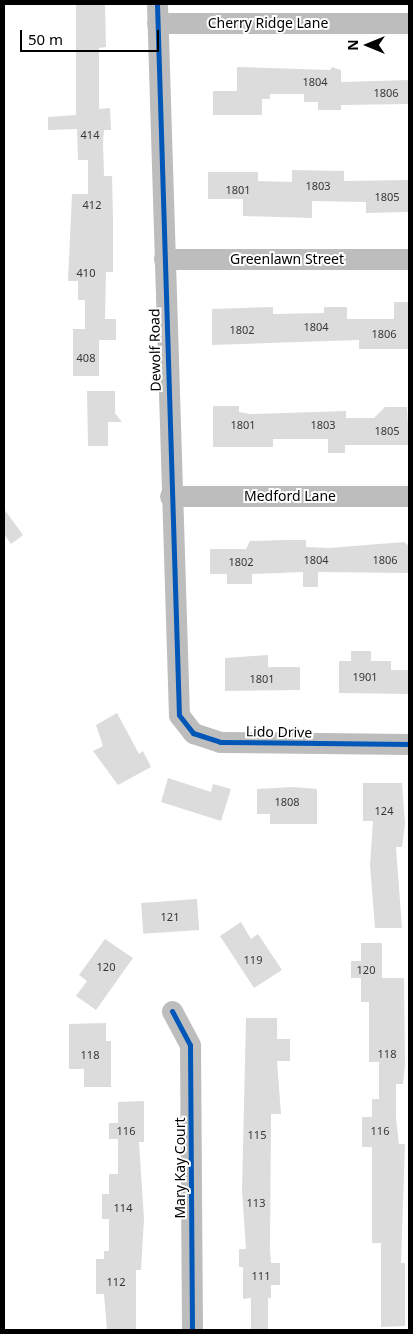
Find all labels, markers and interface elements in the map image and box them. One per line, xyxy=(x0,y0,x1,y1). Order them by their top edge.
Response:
street label: Cherry Ridge Lane xyxy=(208,15,328,31)
scale bar xyxy=(22,20,161,52)
north arrow xyxy=(343,20,393,70)
text: 50 m xyxy=(28,29,63,49)
text: N xyxy=(343,39,362,51)
house number: 1804 xyxy=(302,75,328,89)
house number: 1806 xyxy=(373,86,399,100)
house number: 414 xyxy=(81,128,99,142)
house number: 1803 xyxy=(305,179,331,193)
house number: 1801 xyxy=(225,183,251,197)
house number: 1805 xyxy=(374,190,400,204)
house number: 412 xyxy=(83,198,101,212)
street label: Greenlawn Street xyxy=(230,251,344,267)
house number: 410 xyxy=(77,266,95,280)
street label: Dewolf Road xyxy=(146,308,164,392)
house number: 1804 xyxy=(303,320,329,334)
house number: 1802 xyxy=(229,323,255,337)
house number: 1806 xyxy=(371,327,397,341)
house number: 408 xyxy=(77,351,95,365)
house number: 1801 xyxy=(230,418,256,432)
house number: 1803 xyxy=(310,418,336,432)
house number: 1805 xyxy=(374,424,400,438)
street label: Medford Lane xyxy=(244,488,336,504)
house number: 1804 xyxy=(303,553,329,567)
house number: 1806 xyxy=(372,553,398,567)
house number: 1802 xyxy=(228,555,254,569)
house number: 1901 xyxy=(352,670,378,684)
house number: 1801 xyxy=(249,672,275,686)
street label: Lido Drive xyxy=(246,723,312,741)
house number: 1808 xyxy=(274,795,300,809)
house number: 124 xyxy=(375,804,393,818)
house number: 121 xyxy=(161,910,179,924)
house number: 119 xyxy=(244,953,262,967)
house number: 120 xyxy=(97,960,115,974)
house number: 120 xyxy=(357,963,375,977)
house number: 118 xyxy=(378,1047,396,1061)
house number: 118 xyxy=(81,1048,99,1062)
street label: Mary Kay Court xyxy=(172,1117,188,1219)
house number: 116 xyxy=(117,1124,135,1138)
house number: 116 xyxy=(371,1124,389,1138)
house number: 115 xyxy=(248,1128,266,1142)
house number: 113 xyxy=(247,1196,265,1210)
house number: 114 xyxy=(114,1201,132,1215)
house number: 111 xyxy=(252,1269,270,1283)
house number: 112 xyxy=(107,1275,125,1289)

